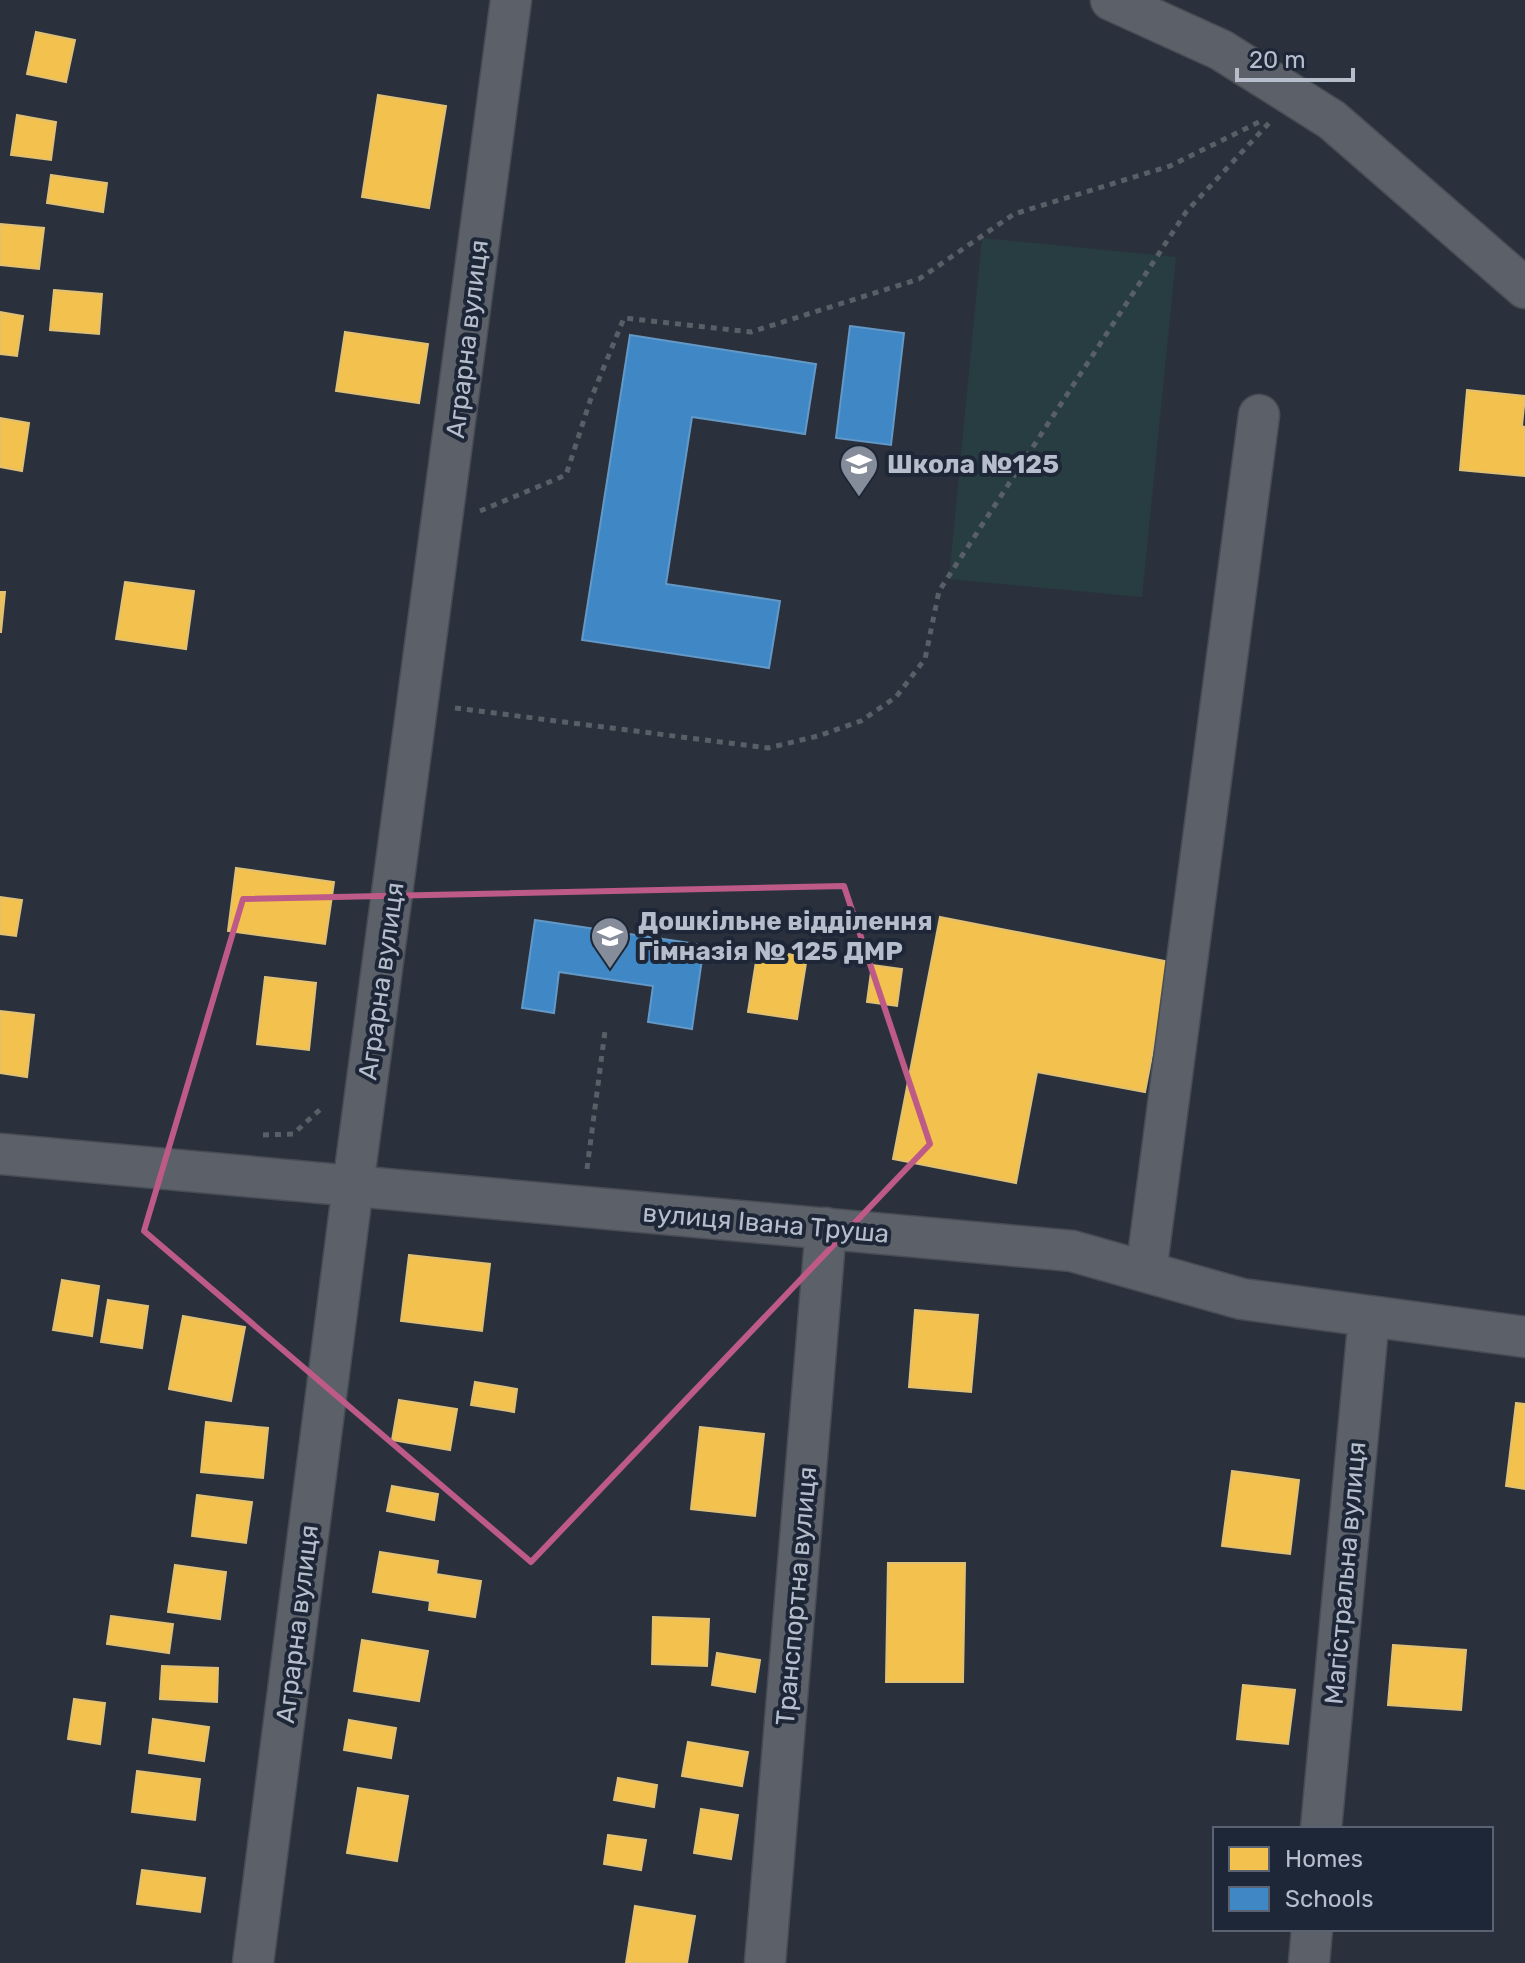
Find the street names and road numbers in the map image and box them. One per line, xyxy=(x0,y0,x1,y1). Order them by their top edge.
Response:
street label: Аграрна вулиця xyxy=(440,238,495,440)
street label: Аграрна вулиця xyxy=(352,880,411,1082)
street label: вулиця Івана Труша xyxy=(641,1197,890,1250)
street label: Магістральна вулиця xyxy=(1319,1440,1372,1706)
street label: Транспортна вулиця xyxy=(770,1465,823,1727)
street label: Аграрна вулиця xyxy=(270,1523,325,1725)

